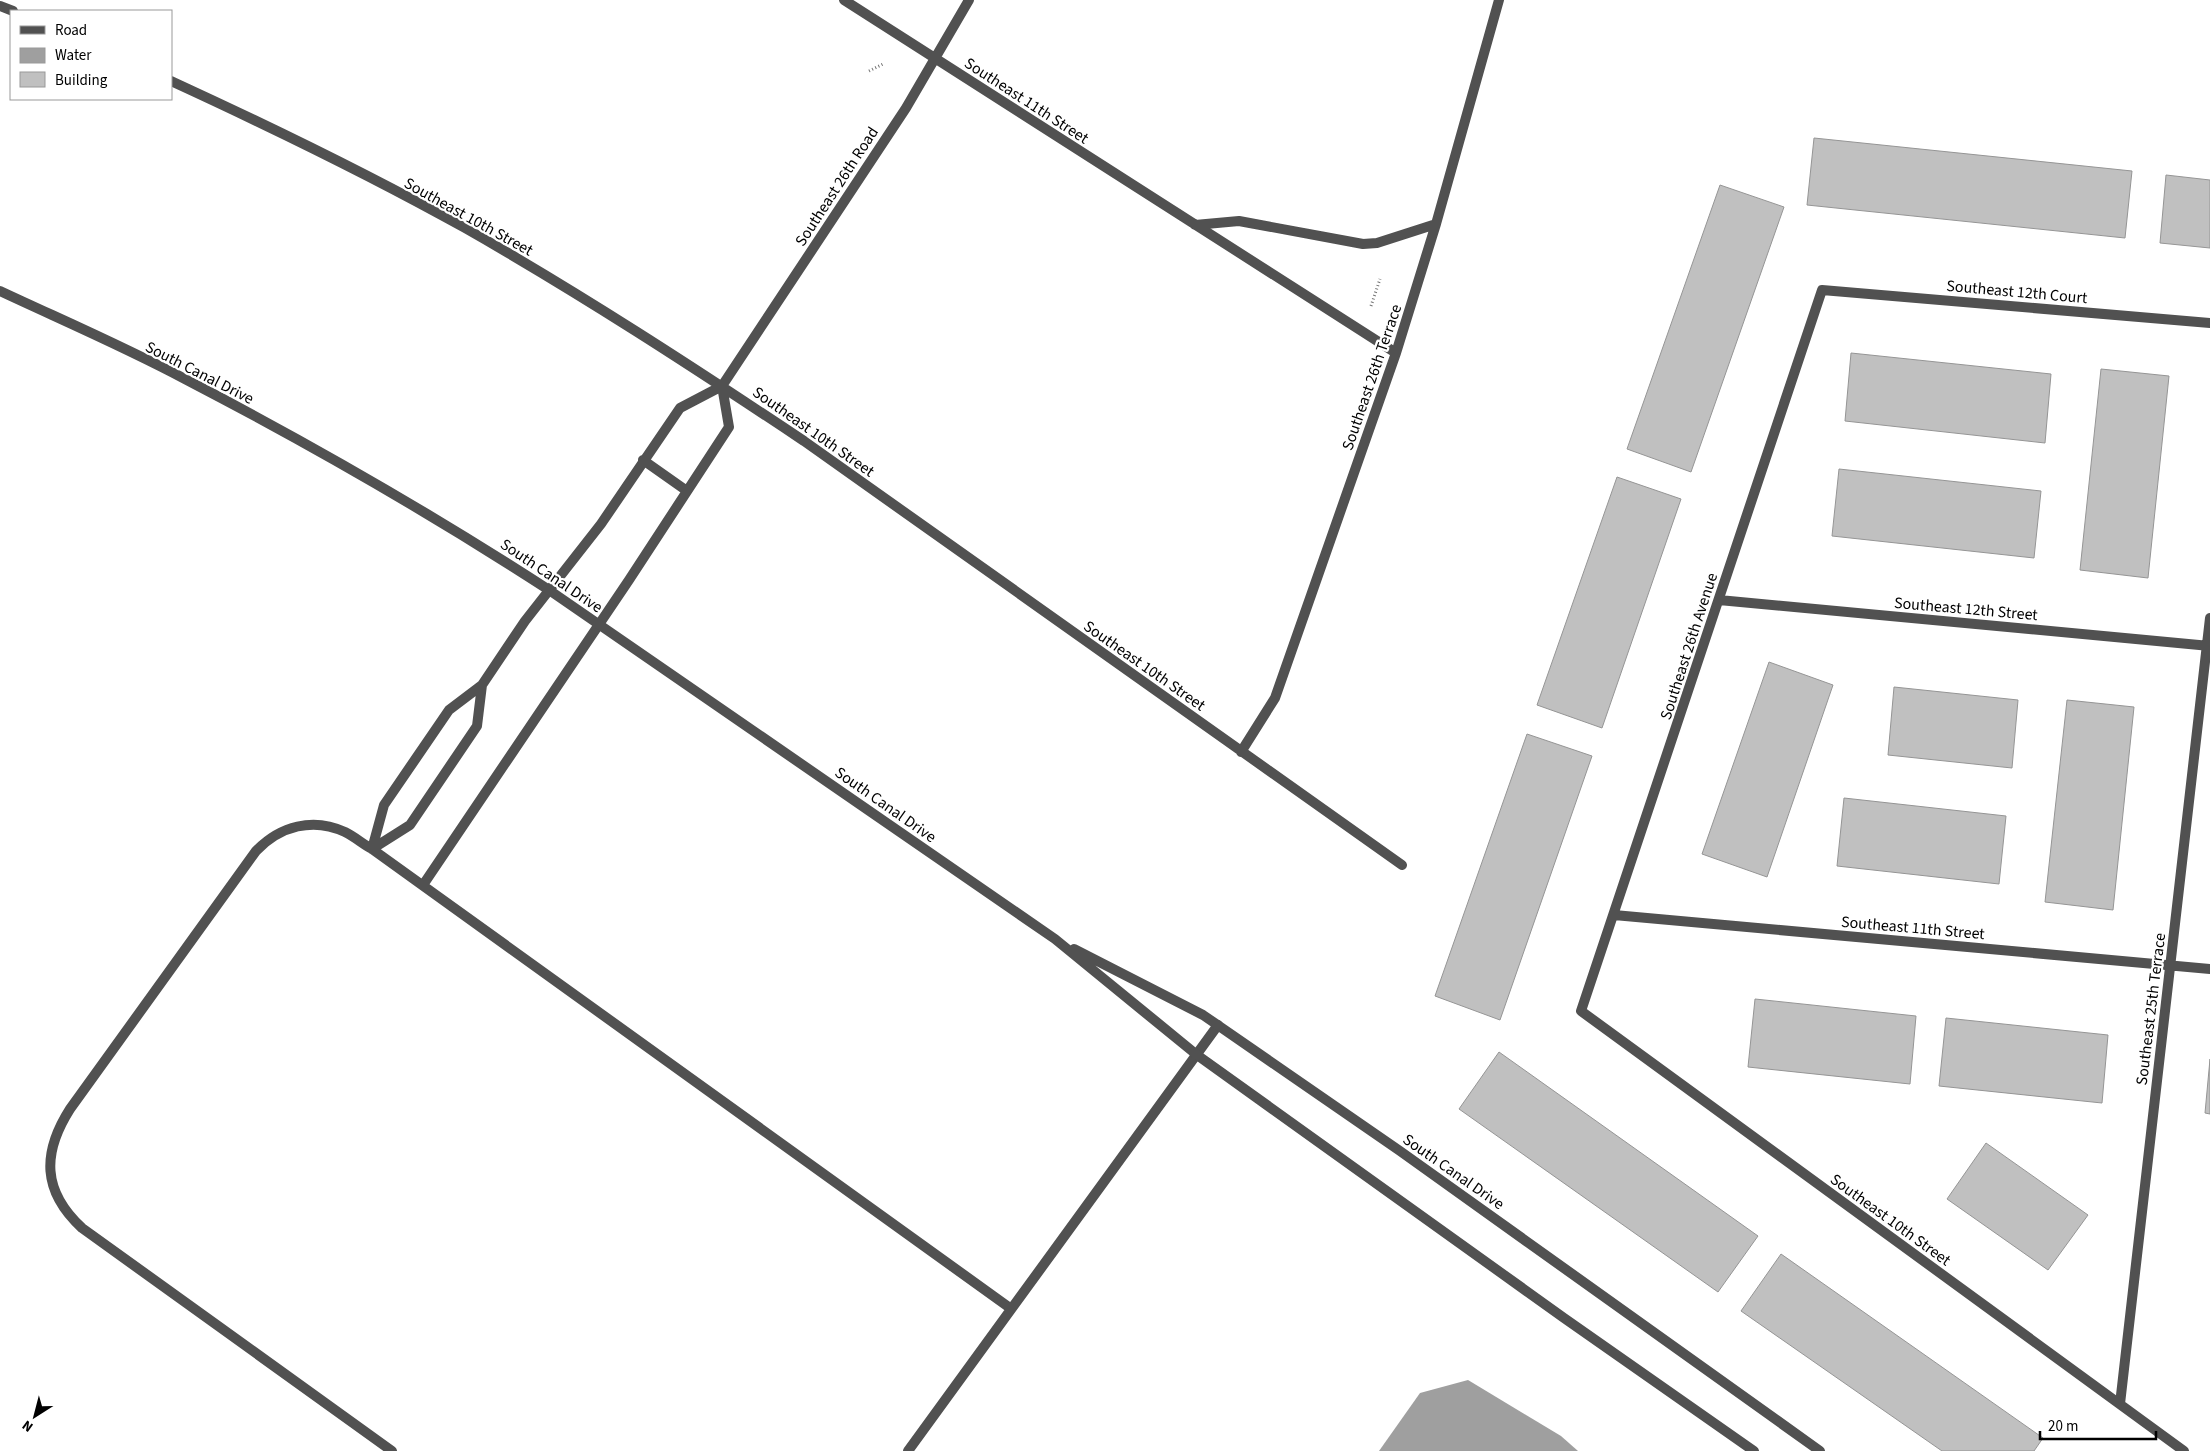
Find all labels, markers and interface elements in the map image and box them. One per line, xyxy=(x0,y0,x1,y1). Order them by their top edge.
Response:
legend xyxy=(10,10,172,100)
text: Road xyxy=(55,20,87,41)
text: Water xyxy=(55,45,92,66)
street label: Southeast 11th Street xyxy=(960,52,1093,150)
text: Building xyxy=(55,70,108,91)
street label: Southeast 26th Road xyxy=(790,123,884,251)
street label: Southeast 10th Street xyxy=(400,172,537,262)
street label: Southeast 12th Court xyxy=(1945,275,2089,309)
street label: Southeast 26th Terrace xyxy=(1337,301,1407,453)
street label: South Canal Drive xyxy=(141,336,258,410)
street label: Southeast 10th Street xyxy=(748,381,879,482)
street label: South Canal Drive xyxy=(496,533,607,618)
street label: Southeast 26th Avenue xyxy=(1655,570,1723,723)
street label: Southeast 12th Street xyxy=(1893,592,2039,626)
street label: Southeast 10th Street xyxy=(1079,615,1210,716)
street label: South Canal Drive xyxy=(830,762,941,848)
street label: Southeast 11th Street xyxy=(1840,911,1986,945)
street label: Southeast 25th Terrace xyxy=(2131,932,2171,1086)
street label: South Canal Drive xyxy=(1398,1129,1509,1215)
street label: Southeast 10th Street xyxy=(1826,1169,1956,1271)
north arrow xyxy=(10,1391,60,1441)
scale bar xyxy=(2040,1408,2156,1440)
text: N xyxy=(18,1415,38,1437)
text: 20 m xyxy=(2048,1416,2078,1437)

